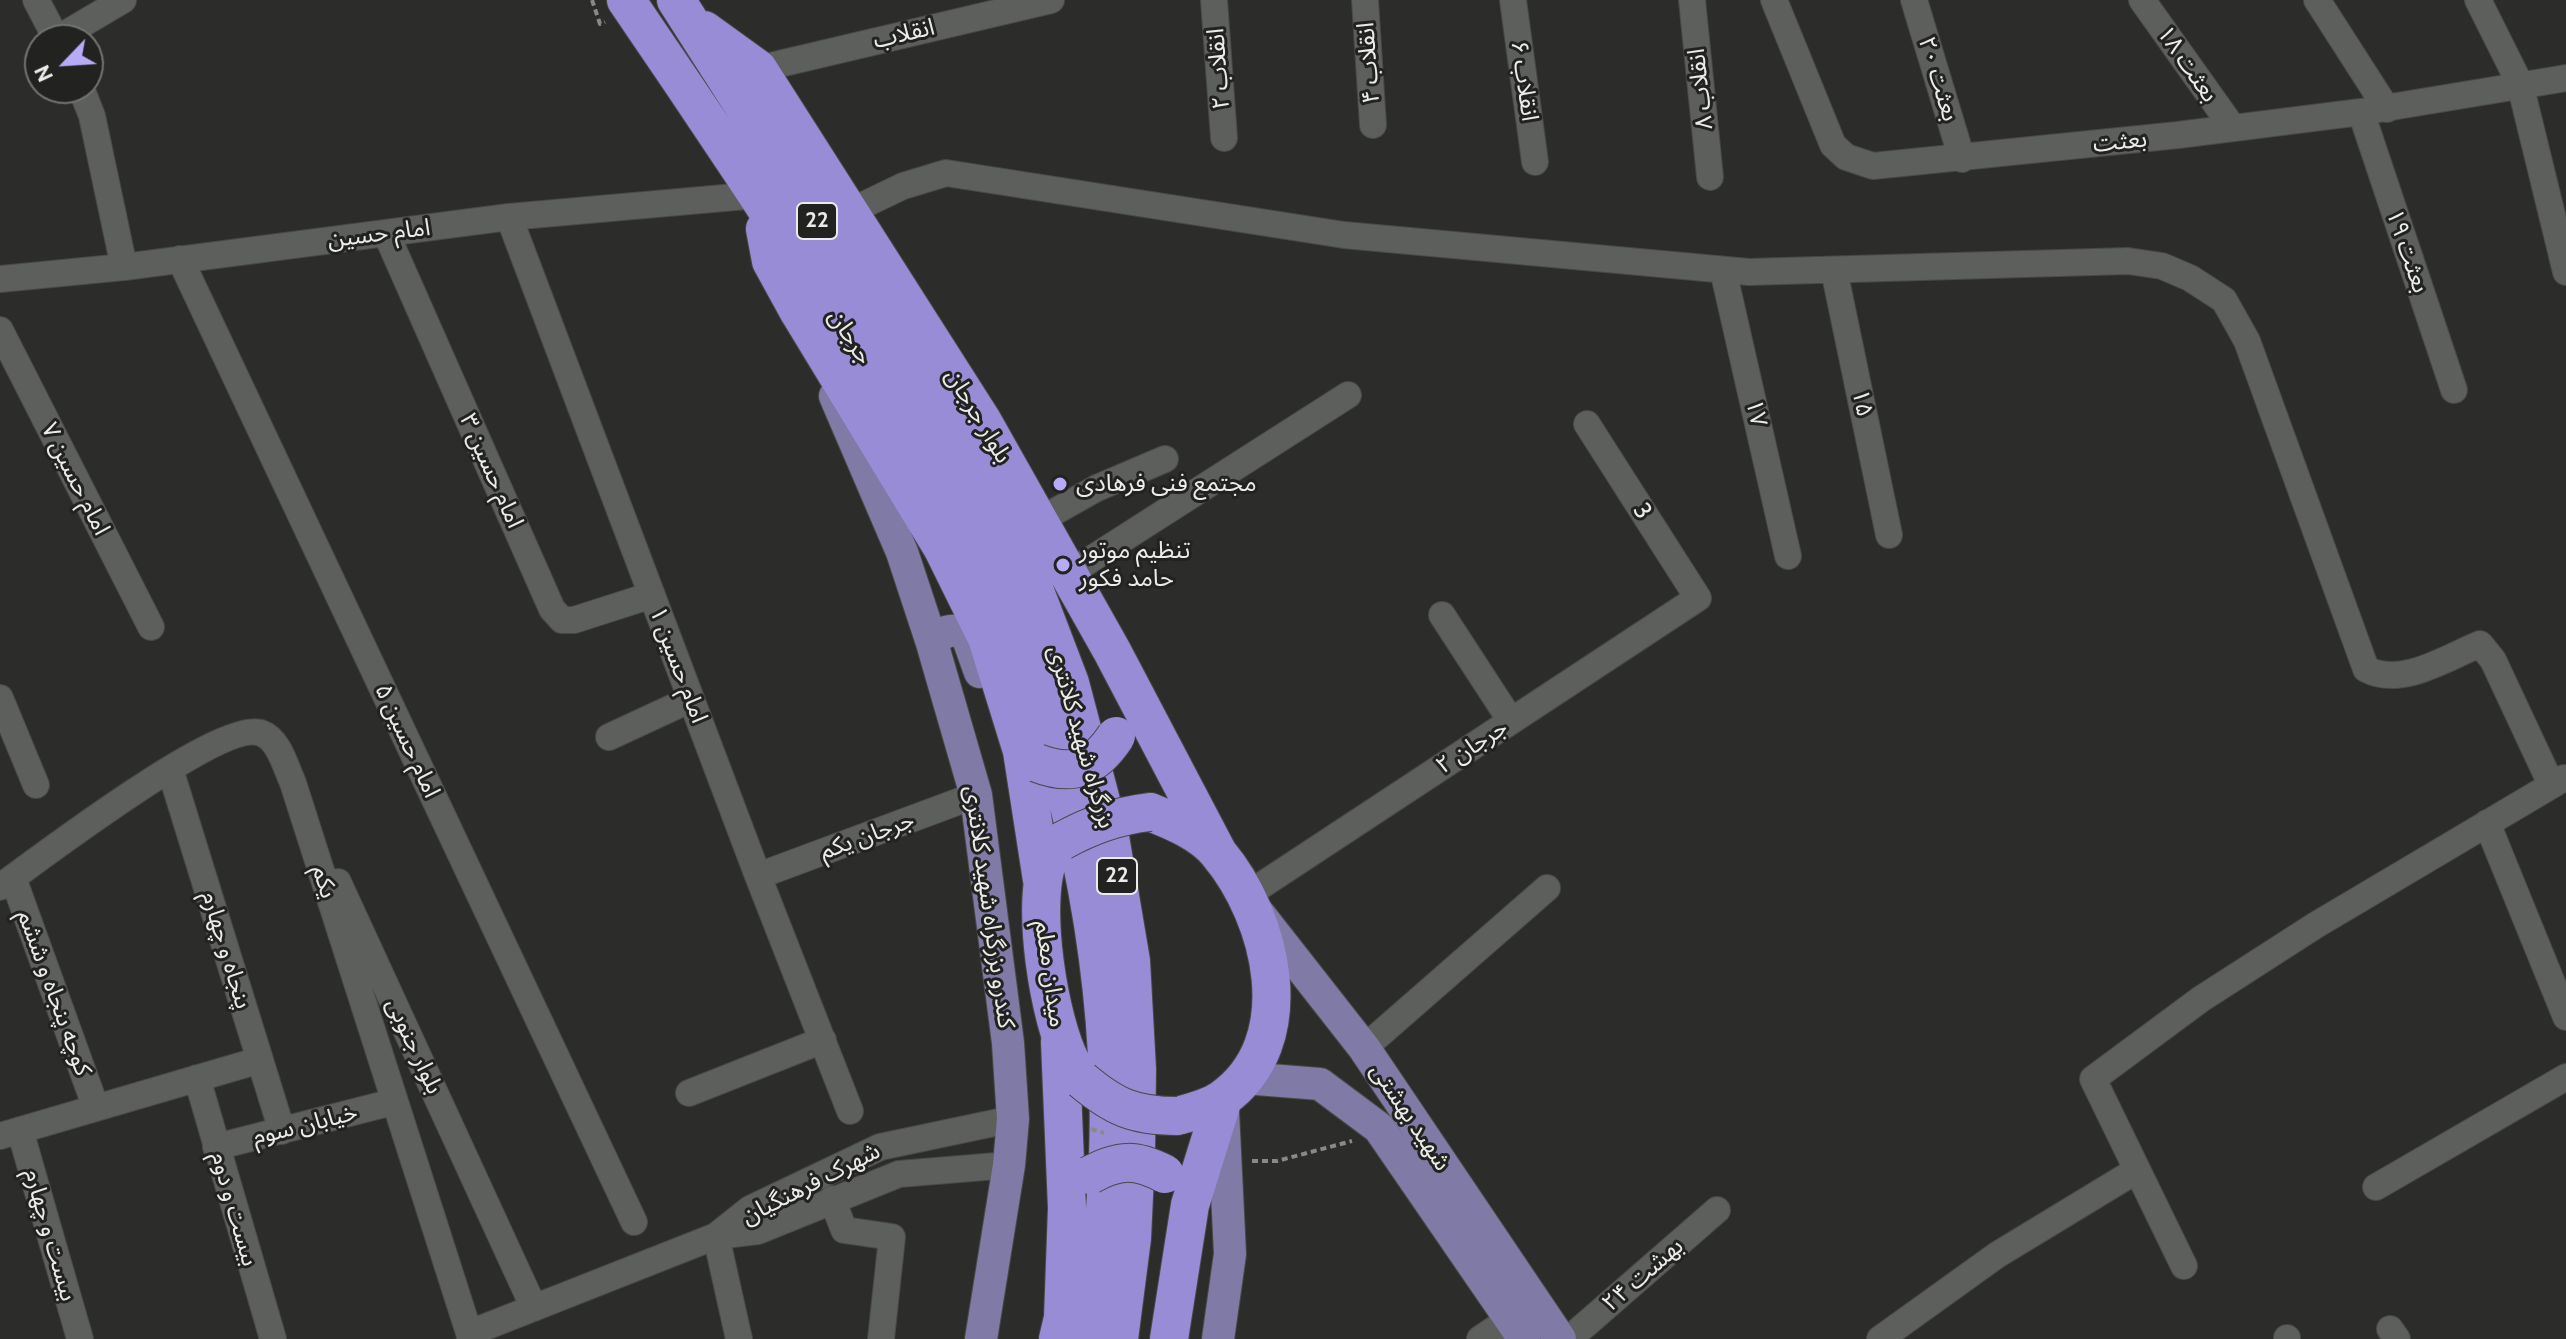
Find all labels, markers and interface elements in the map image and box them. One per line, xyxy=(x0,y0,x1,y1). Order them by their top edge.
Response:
street label: انقلاب xyxy=(870,13,938,55)
street label: ۱۸ بعثت xyxy=(2150,20,2224,108)
street label: ۴ انقلاب xyxy=(1352,21,1386,105)
north arrow xyxy=(24,24,104,104)
street label: ۲ انقلاب xyxy=(1202,27,1236,111)
street label: ۲۰ بعثت xyxy=(1912,33,1964,125)
street label: ۶ انقلاب xyxy=(1504,39,1544,123)
street label: ۸ انقلاب xyxy=(1682,47,1720,131)
text: N xyxy=(28,61,59,86)
street label: بعثت xyxy=(2092,125,2148,159)
road number: 22 xyxy=(797,203,837,239)
street label: بعثت ۱۹ xyxy=(2379,205,2435,297)
street label: امام حسین xyxy=(326,213,432,255)
street label: جرجان xyxy=(822,304,878,370)
street label: بلوار جرجان xyxy=(939,364,1017,468)
street label: ۱۵ xyxy=(1845,387,1879,419)
street label: ۱۷ xyxy=(1739,396,1773,430)
street label: امام حسین ۳ xyxy=(453,409,529,533)
street label: امام حسین ۷ xyxy=(34,418,116,540)
place label: مجتمع فنی فرهادی xyxy=(1076,470,1257,498)
marker: مجتمع فنی فرهادی xyxy=(1051,475,1069,493)
street label: 3 xyxy=(1626,498,1658,524)
place label: تنظیم موتور حامد فکور xyxy=(1079,537,1191,593)
marker: تنظیم موتور حامد فکور xyxy=(1054,556,1072,574)
street label: امام حسین ۱ xyxy=(643,603,713,727)
street label: بزرگراه شهید کلانتری xyxy=(1041,642,1121,832)
street label: امام حسین ۵ xyxy=(368,679,446,803)
street label: جرجان ۲ xyxy=(1431,713,1513,781)
street label: کندرو بزرگراه شهید کلانتری xyxy=(958,784,1020,1030)
street label: جرجان یکم xyxy=(816,806,918,866)
road number: 22 xyxy=(1097,858,1137,894)
street label: یکم xyxy=(305,862,343,902)
street label: پنجاه و چهارم xyxy=(194,888,258,1012)
street label: کوچه پنجاه و ششم xyxy=(11,906,97,1080)
street label: میدان معلم xyxy=(1028,919,1072,1029)
street label: بلوار جنوبی xyxy=(379,993,449,1099)
street label: شهید بهشتی xyxy=(1363,1058,1457,1176)
street label: خیابان سوم xyxy=(250,1098,360,1152)
street label: شهرک فرهنگیان xyxy=(737,1137,885,1231)
street label: بیست و دوم xyxy=(204,1149,264,1269)
street label: بیست و چهارم xyxy=(17,1166,83,1304)
street label: بهشت ۲۴ xyxy=(1597,1232,1689,1318)

